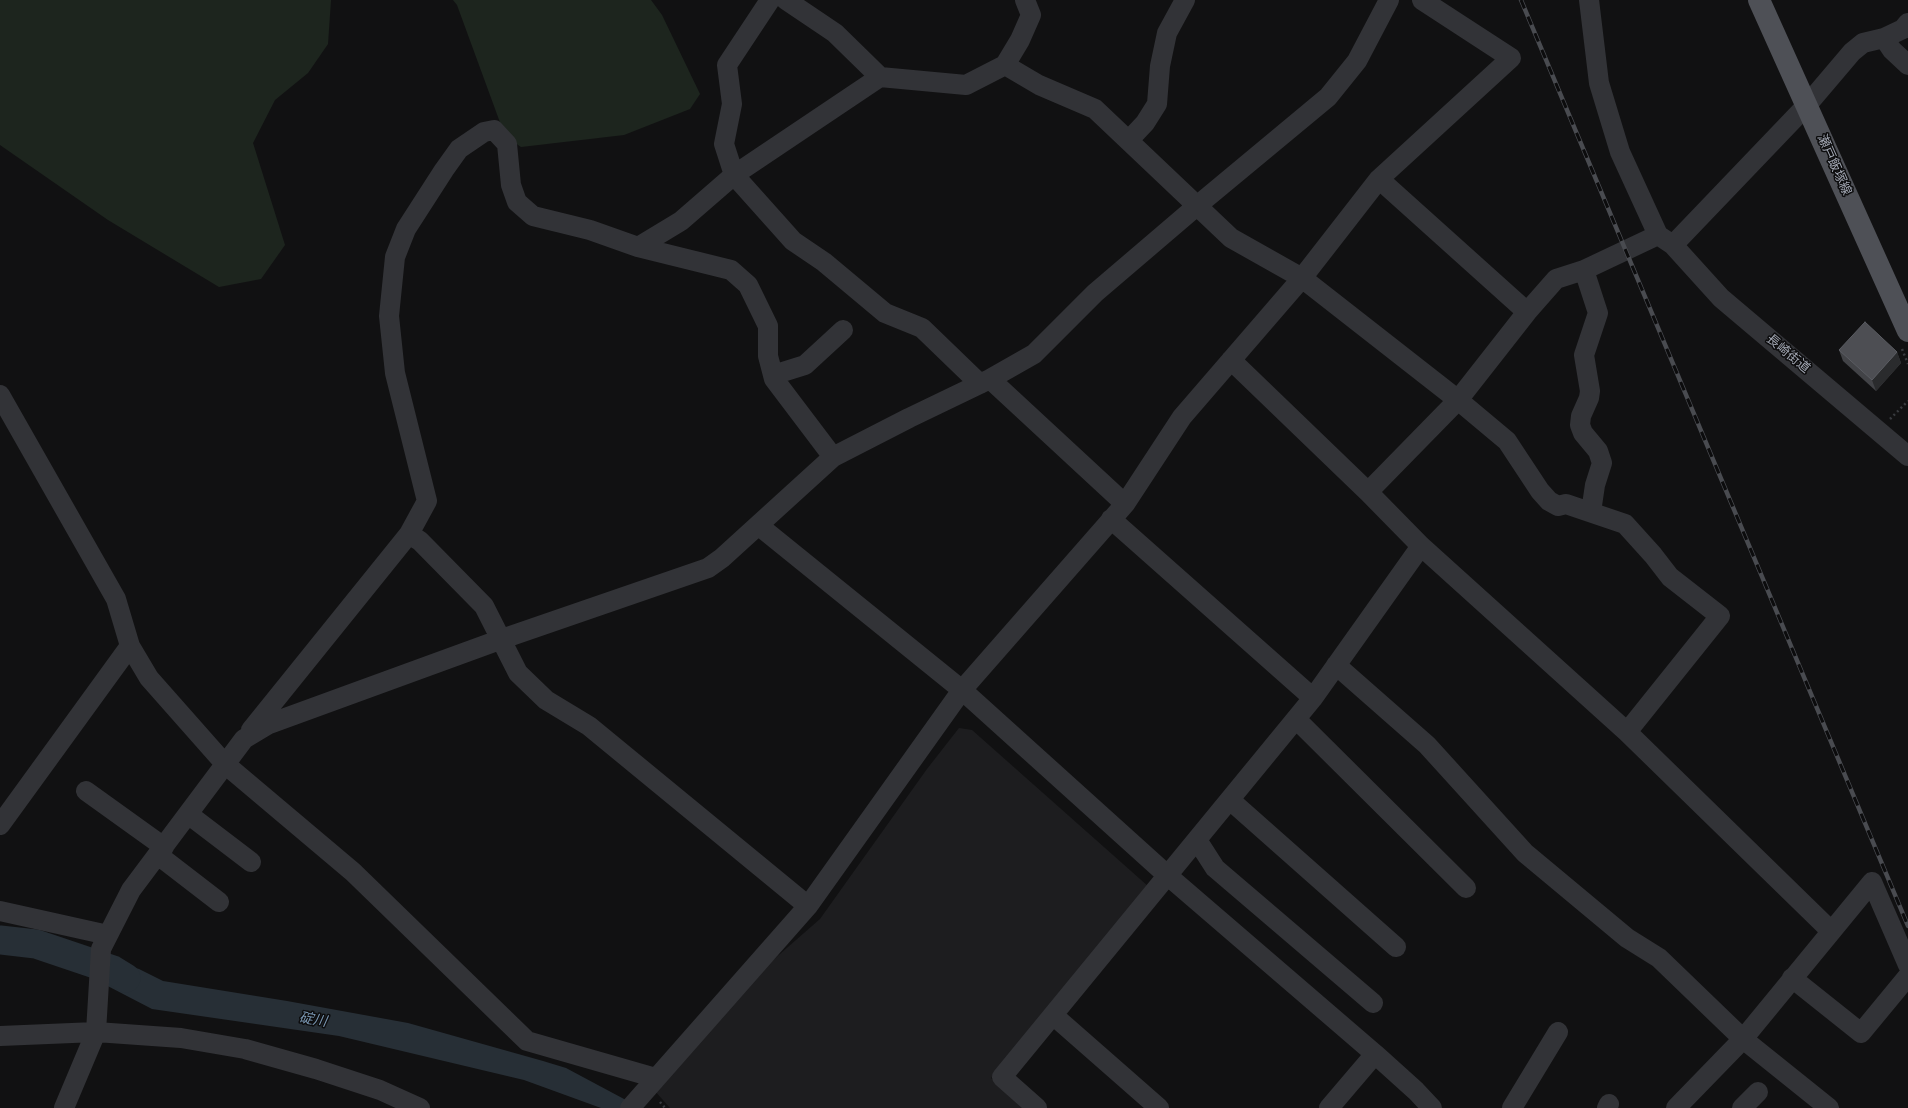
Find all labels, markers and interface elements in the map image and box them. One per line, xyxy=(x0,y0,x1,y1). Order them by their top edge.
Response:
street label: 瀬戸飯塚線 xyxy=(1814,132,1854,198)
street label: 長崎街道 xyxy=(1763,331,1813,377)
water label: 碇川 xyxy=(298,1009,328,1031)

